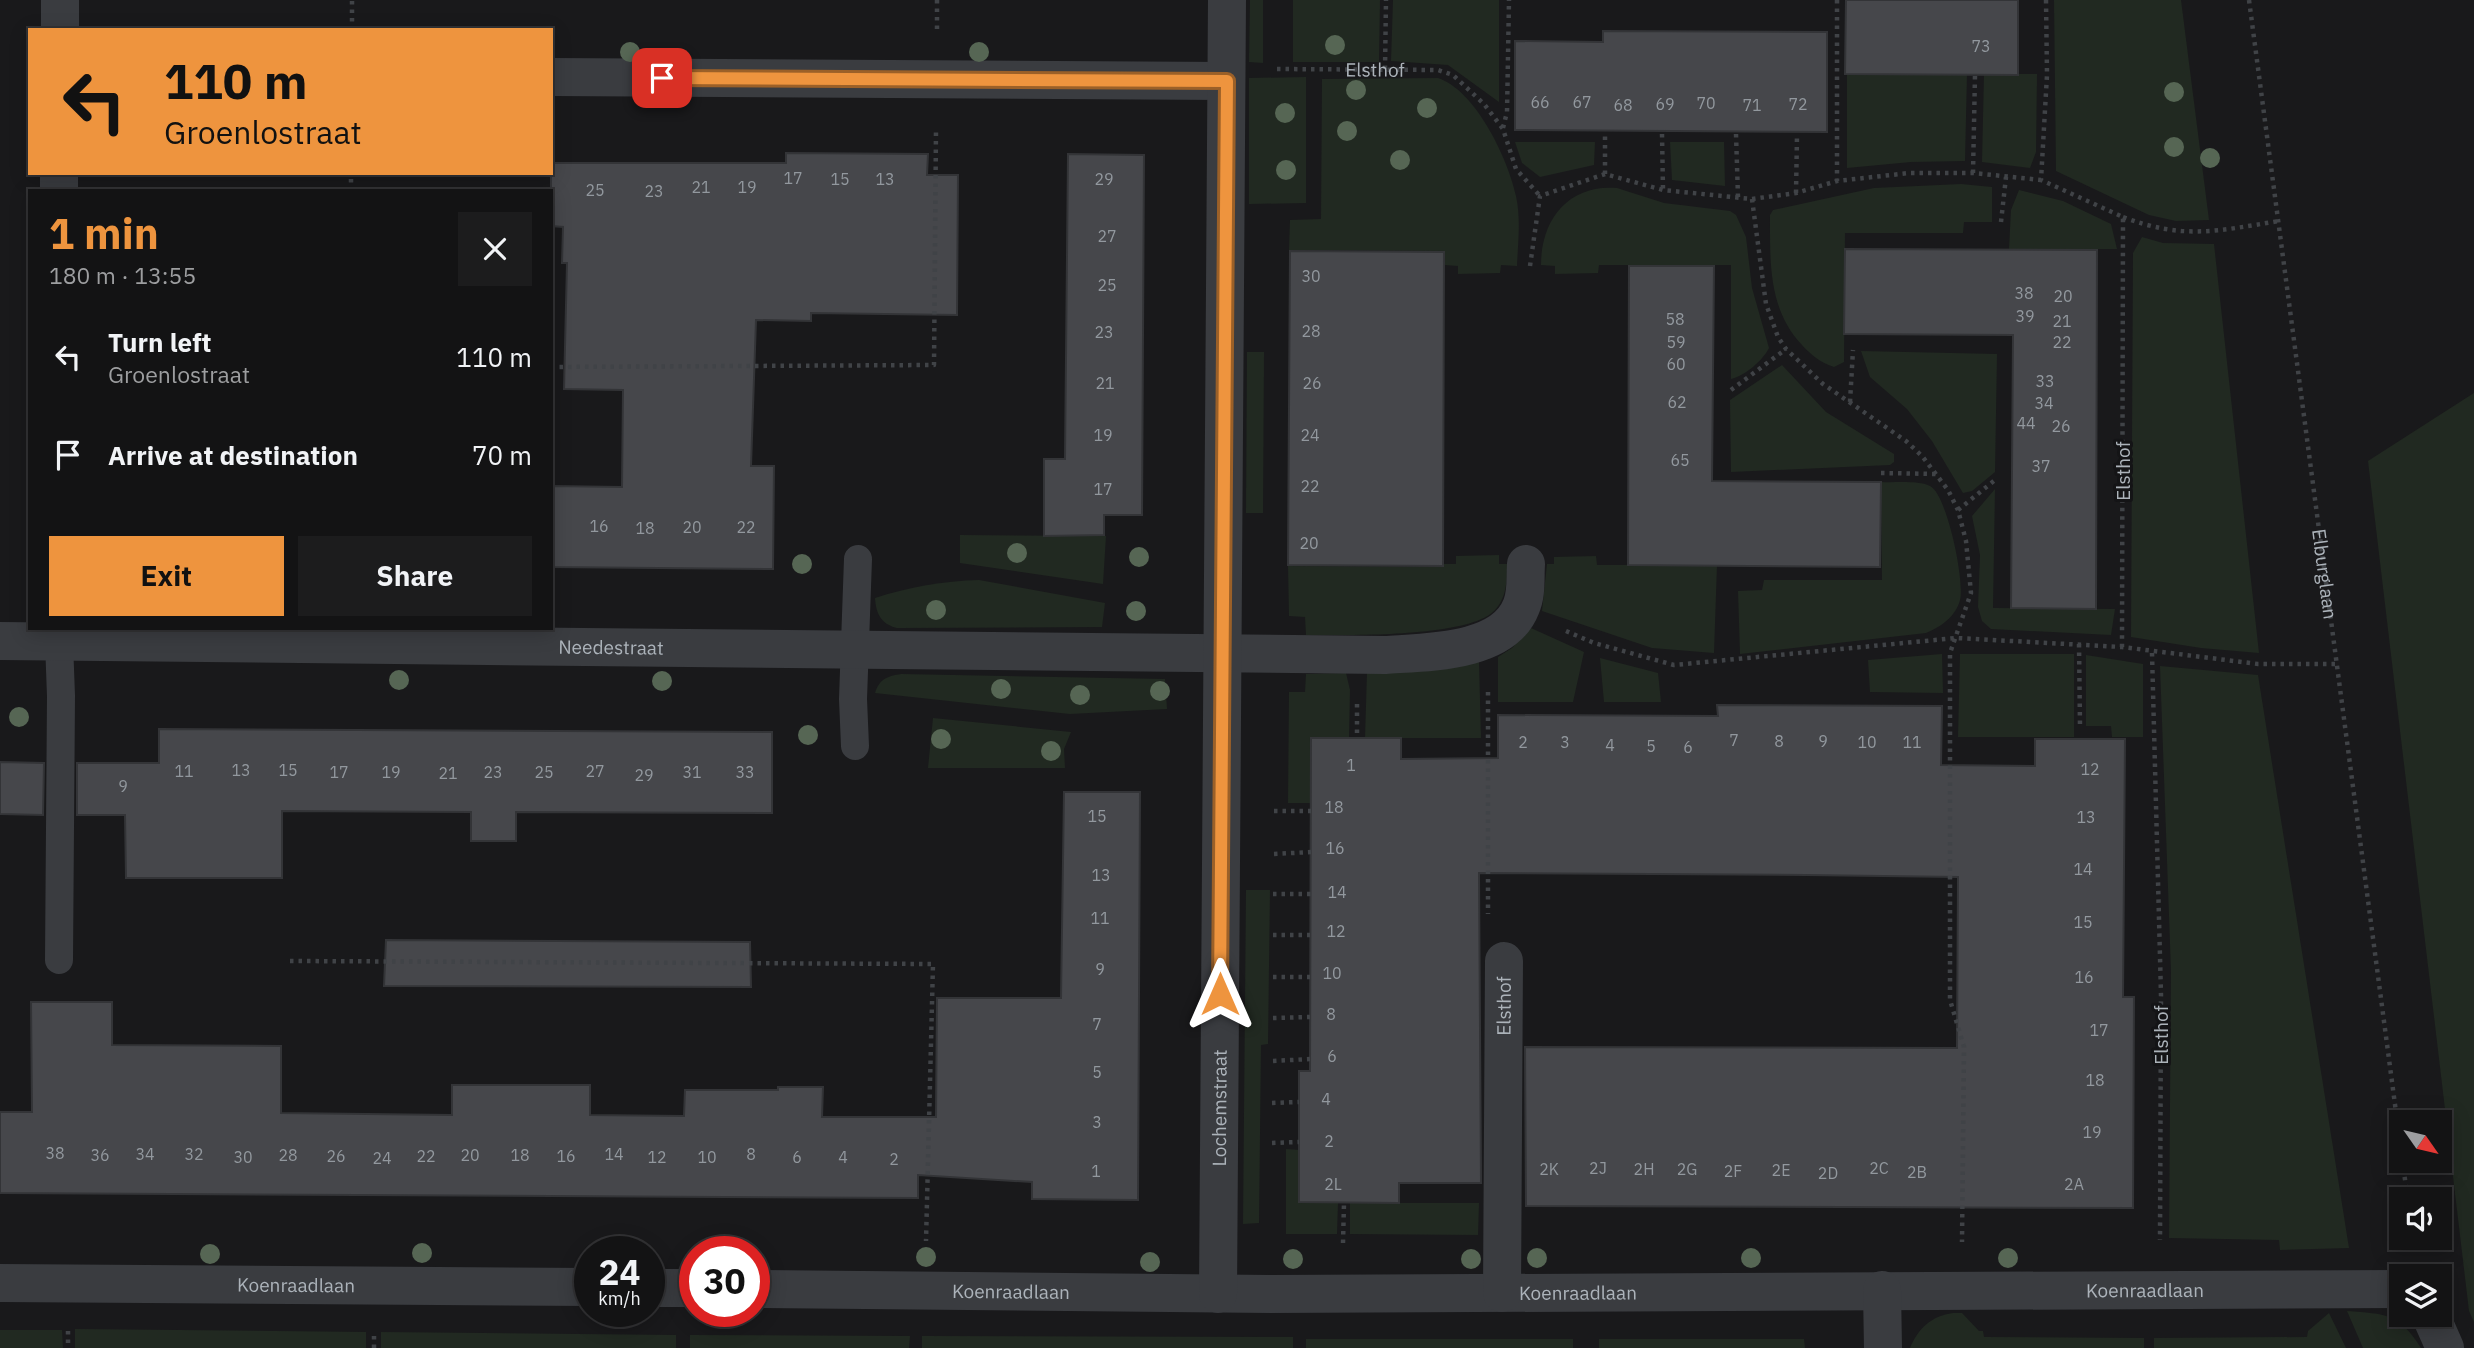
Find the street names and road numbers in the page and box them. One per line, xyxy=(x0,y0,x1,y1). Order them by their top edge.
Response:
street label: Elsthof xyxy=(1345,57,1405,82)
street label: Elsthof xyxy=(2111,441,2135,501)
street label: Elburglaan xyxy=(2307,527,2343,621)
street label: Needestraat xyxy=(558,635,664,660)
street label: Elsthof xyxy=(1492,976,1516,1036)
street label: Elsthof xyxy=(2149,1005,2173,1065)
street label: Lochemstraat xyxy=(1207,1049,1232,1167)
street label: Koenraadlaan xyxy=(237,1273,355,1297)
street label: Koenraadlaan xyxy=(2086,1278,2204,1302)
street label: Koenraadlaan xyxy=(952,1279,1070,1304)
street label: Koenraadlaan xyxy=(1519,1280,1637,1305)

